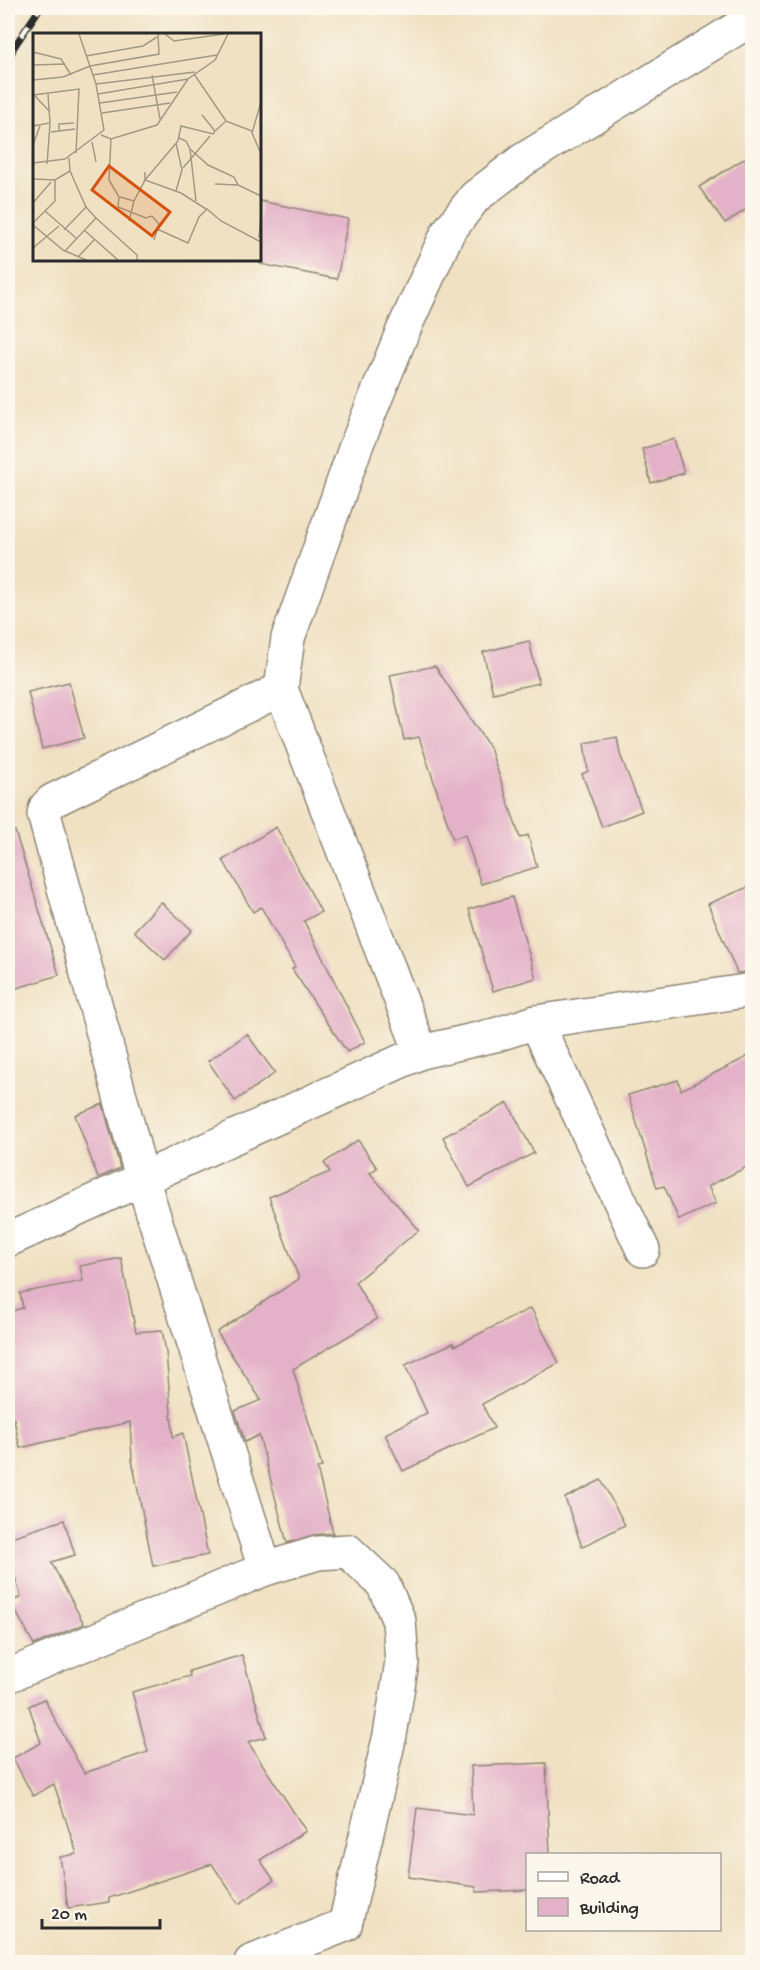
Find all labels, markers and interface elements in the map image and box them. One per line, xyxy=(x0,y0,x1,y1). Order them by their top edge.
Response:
inset map xyxy=(33,33,261,261)
legend xyxy=(526,1853,721,1931)
text: Road xyxy=(580,1869,621,1890)
scale bar xyxy=(42,1892,160,1930)
text: Building xyxy=(579,1899,639,1920)
text: 20 m xyxy=(51,1905,87,1926)

